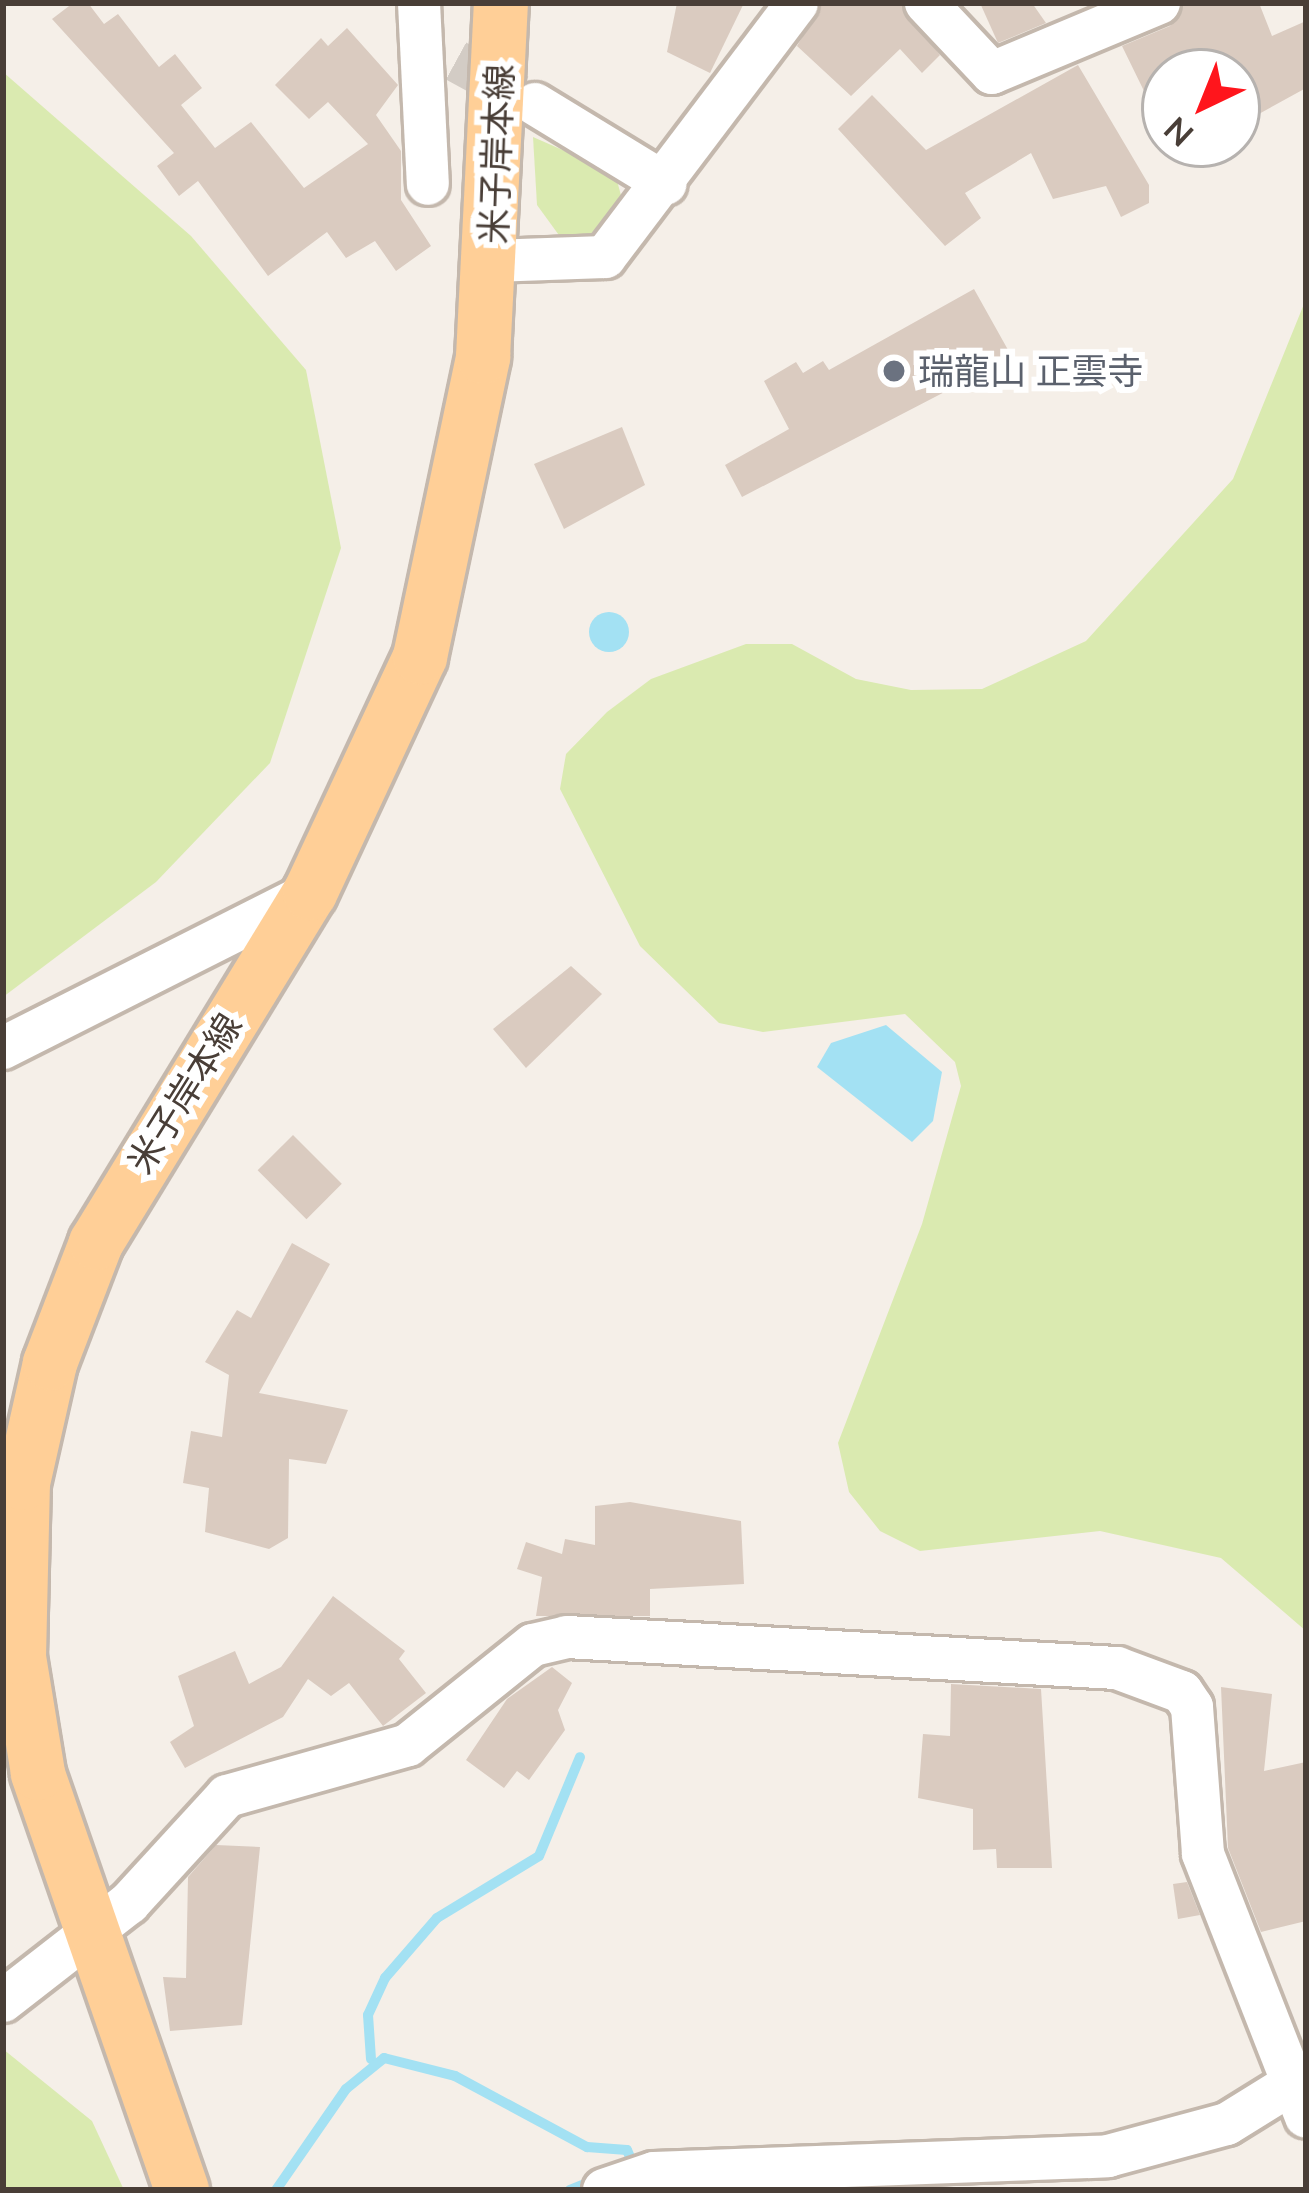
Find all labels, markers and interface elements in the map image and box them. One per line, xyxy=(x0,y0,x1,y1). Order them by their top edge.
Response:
north arrow xyxy=(1141,48,1261,168)
street label: 米子岸本線 xyxy=(471,63,521,245)
text: N xyxy=(1155,109,1201,156)
place label: 瑞龍山 正雲寺 xyxy=(918,349,1143,393)
marker: 瑞龍山 正雲寺 xyxy=(881,358,907,384)
street label: 米子岸本線 xyxy=(118,1005,250,1181)

